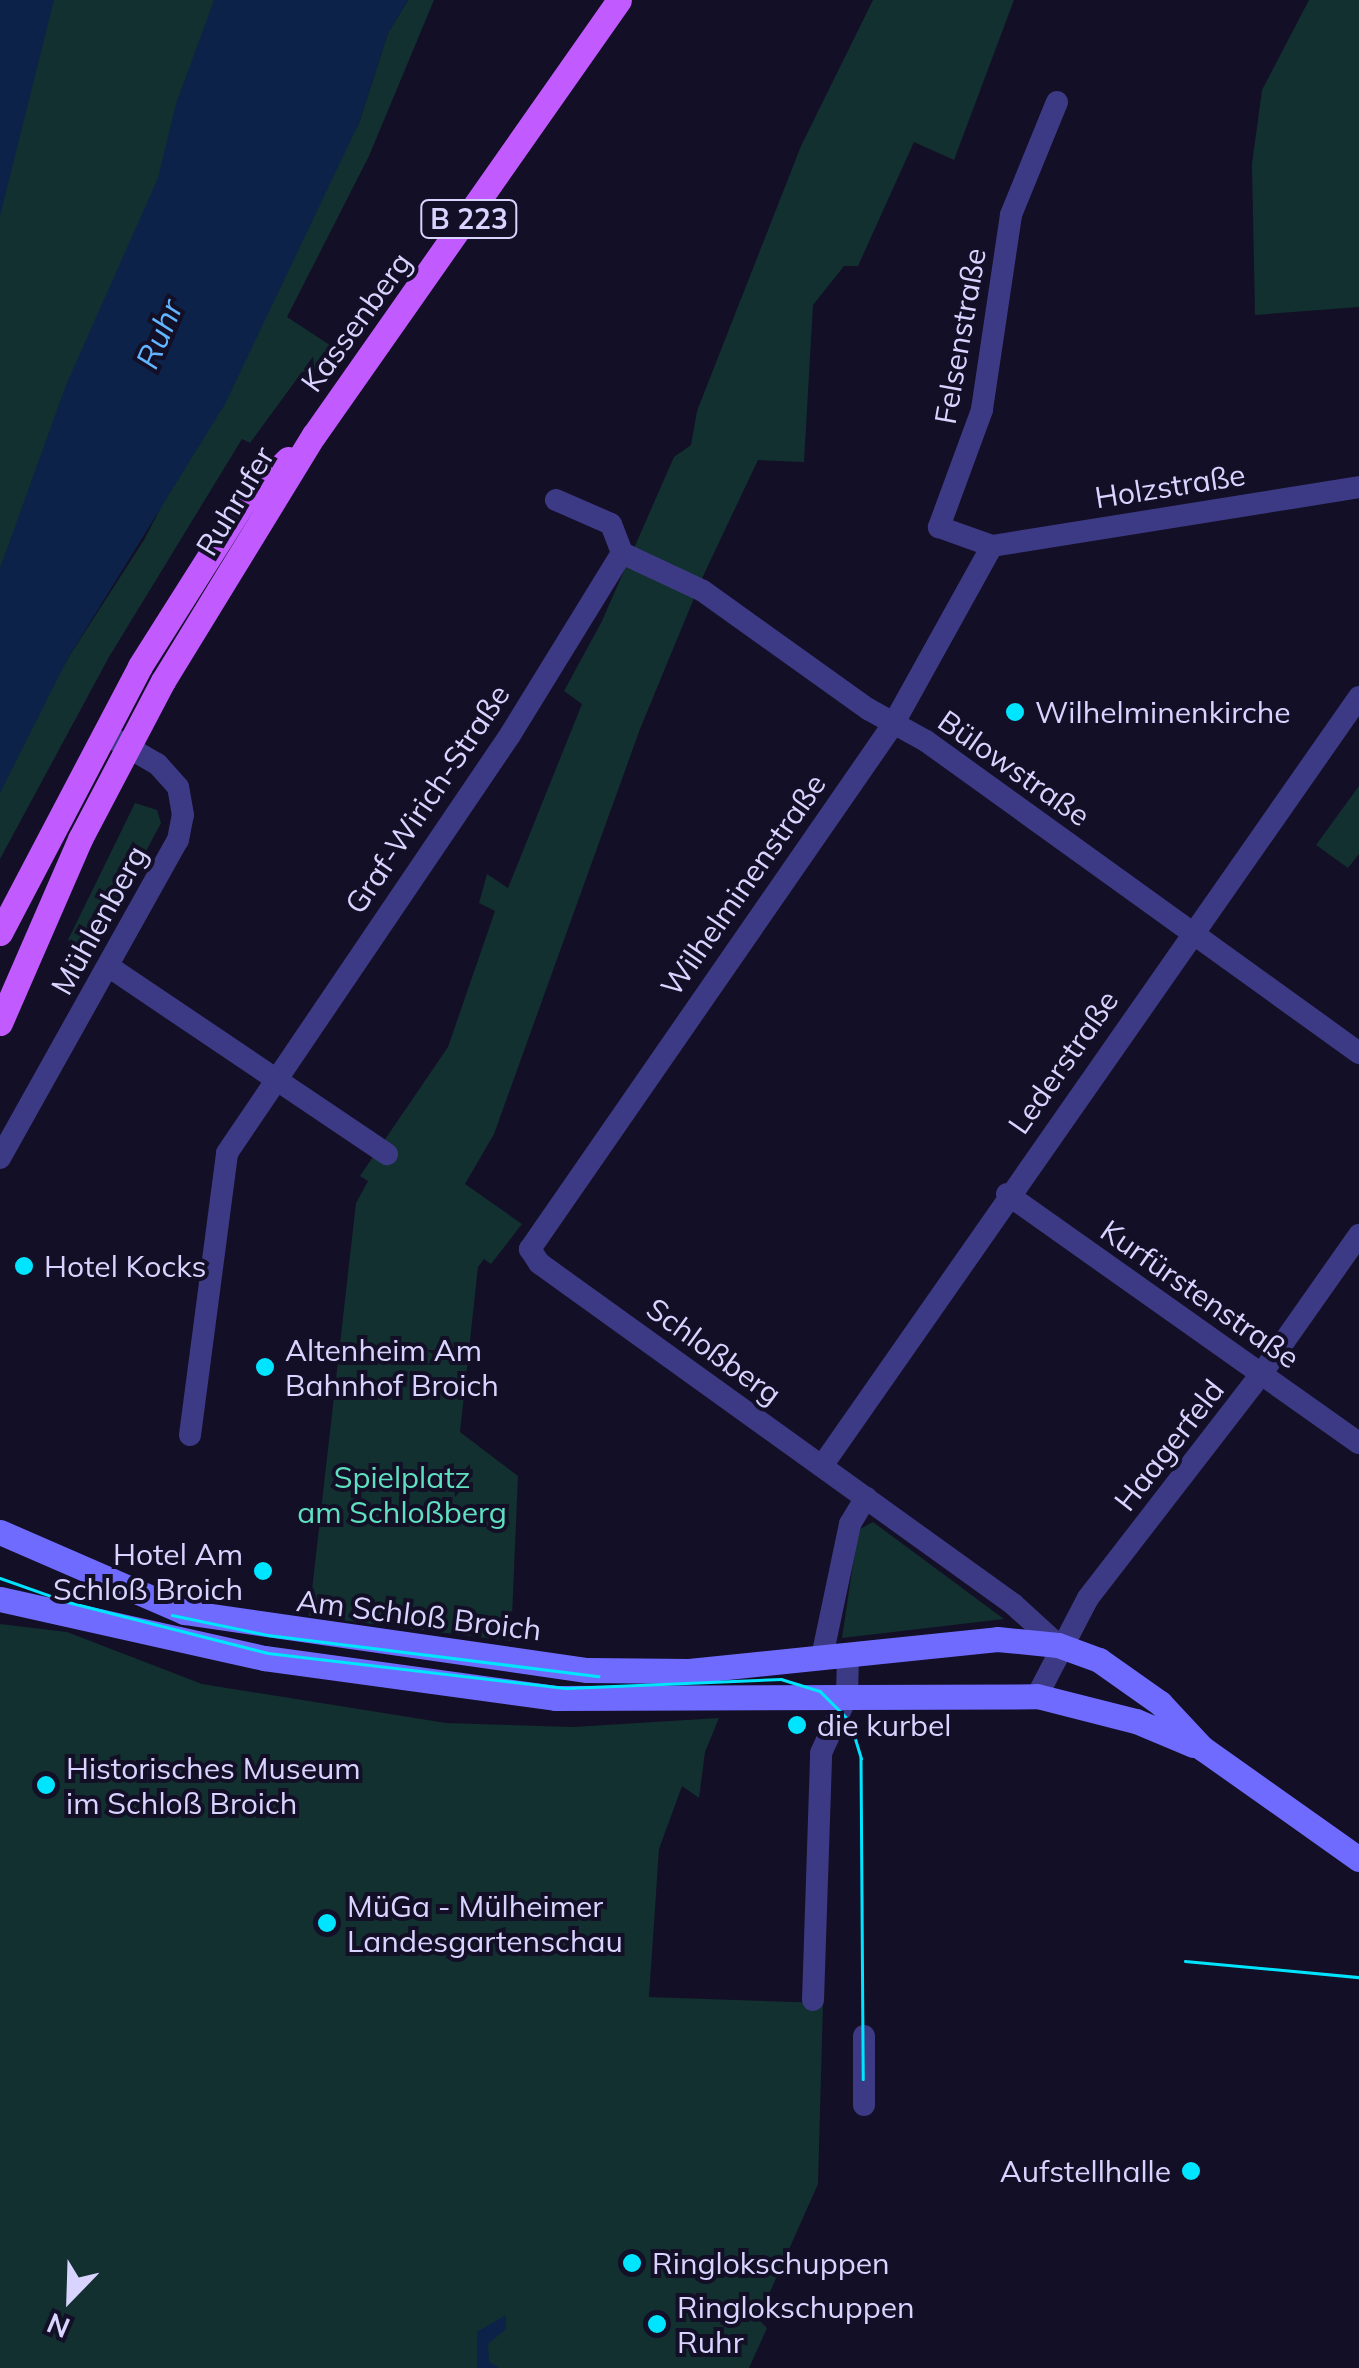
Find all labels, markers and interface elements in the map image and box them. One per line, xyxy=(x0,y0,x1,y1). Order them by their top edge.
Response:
road number: B 223 xyxy=(419,196,519,242)
street label: Kassenberg xyxy=(293,245,419,399)
street label: Felsenstraße xyxy=(927,245,993,427)
water label: Ruhr xyxy=(127,294,191,374)
street label: Ruhrufer xyxy=(188,440,282,562)
street label: Holzstraße xyxy=(1092,456,1248,516)
street label: Graf-Wirich-Straße xyxy=(337,678,517,920)
place label: Wilhelminenkirche xyxy=(1035,694,1291,730)
marker: Wilhelminenkirche xyxy=(1004,701,1026,723)
street label: Bülowstraße xyxy=(931,703,1097,833)
street label: Wilhelminenstraße xyxy=(653,767,833,1003)
street label: Mühlenberg xyxy=(43,839,155,1001)
street label: Lederstraße xyxy=(1000,983,1126,1141)
street label: Kurfürstenstraße xyxy=(1094,1212,1306,1376)
place label: Hotel Kocks xyxy=(44,1248,206,1284)
marker: Hotel Kocks xyxy=(13,1255,35,1277)
street label: Schloßberg xyxy=(640,1290,788,1412)
place label: Altenheim Am Bahnhof Broich xyxy=(285,1332,499,1402)
marker: Altenheim Am Bahnhof Broich xyxy=(254,1356,276,1378)
street label: Haagerfeld xyxy=(1107,1372,1231,1518)
park label: Spielplatz am Schloßberg xyxy=(297,1459,507,1530)
place label: Hotel Am Schloß Broich xyxy=(53,1536,243,1606)
marker: Hotel Am Schloß Broich xyxy=(252,1560,274,1582)
street label: Am Schloß Broich xyxy=(295,1582,543,1648)
place label: die kurbel xyxy=(817,1707,951,1743)
marker: die kurbel xyxy=(786,1714,808,1736)
place label: Historisches Museum im Schloß Broich xyxy=(66,1750,361,1820)
marker: Historisches Museum im Schloß Broich xyxy=(35,1774,57,1796)
place label: MüGa - Mülheimer Landesgartenschau xyxy=(347,1888,623,1958)
marker: MüGa - Mülheimer Landesgartenschau xyxy=(316,1912,338,1934)
place label: Aufstellhalle xyxy=(1000,2153,1171,2189)
marker: Aufstellhalle xyxy=(1180,2160,1202,2182)
place label: Ringlokschuppen xyxy=(652,2245,890,2281)
north arrow xyxy=(20,2248,120,2348)
marker: Ringlokschuppen xyxy=(621,2252,643,2274)
place label: Ringlokschuppen Ruhr xyxy=(677,2289,915,2360)
text: N xyxy=(42,2306,75,2346)
marker: Ringlokschuppen Ruhr xyxy=(646,2313,668,2335)

